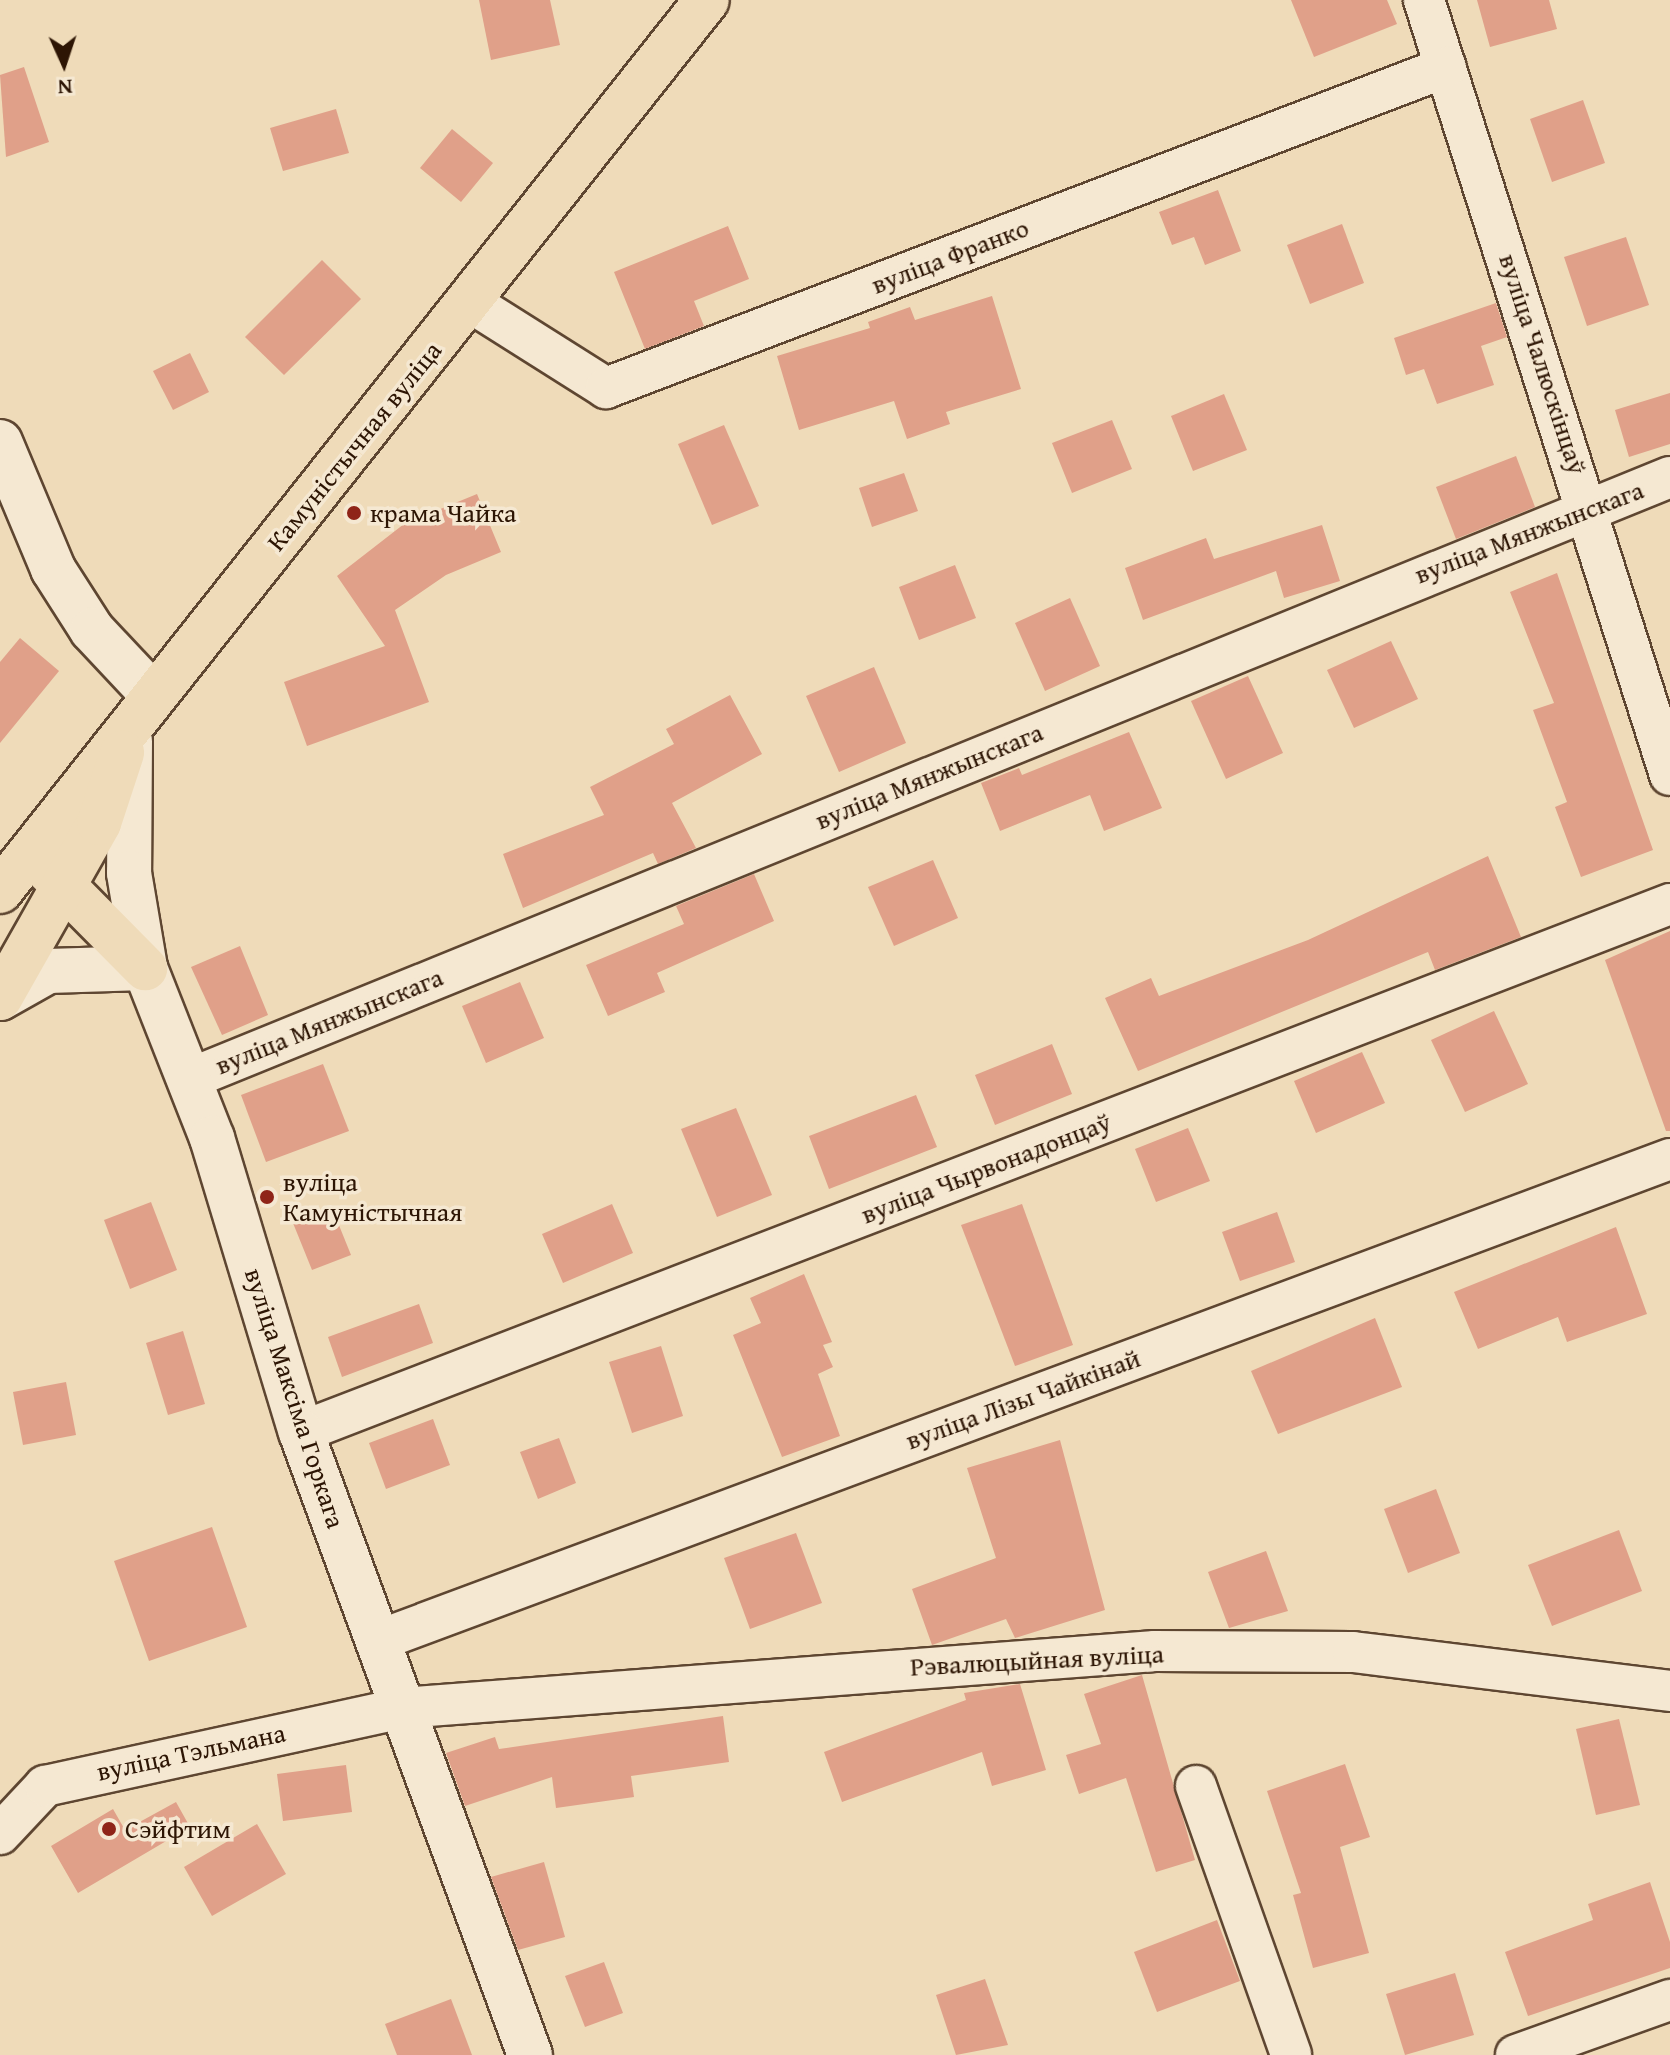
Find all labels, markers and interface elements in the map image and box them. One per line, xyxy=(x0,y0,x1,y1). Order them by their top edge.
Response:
north arrow xyxy=(24,24,104,104)
text: N xyxy=(57,72,73,104)
street label: вуліца Франко xyxy=(867,212,1033,300)
street label: вуліца Чалюскінцаў xyxy=(1493,250,1593,478)
street label: Камуністычная вуліца xyxy=(260,335,448,557)
street label: вуліца Мянжынскага xyxy=(1410,474,1648,590)
place label: крама Чайка xyxy=(370,497,516,529)
marker: крама Чайка xyxy=(345,504,363,522)
street label: вуліца Мянжынскага xyxy=(811,716,1047,836)
street label: вуліца Мянжынскага xyxy=(211,961,447,1081)
street label: вуліца Чырвонадонцаў xyxy=(857,1106,1115,1230)
place label: вуліца Камуністычная xyxy=(283,1166,462,1228)
marker: вуліца Камуністычная xyxy=(258,1188,276,1206)
street label: вуліца Максіма Горкага xyxy=(238,1264,352,1532)
street label: вуліца Лізы Чайкінай xyxy=(902,1342,1144,1456)
street label: Рэвалюцыйная вуліца xyxy=(909,1638,1165,1682)
street label: вуліца Тэльмана xyxy=(94,1717,288,1787)
place label: Сэйфтим xyxy=(125,1813,231,1845)
marker: Сэйфтим xyxy=(100,1820,118,1838)

